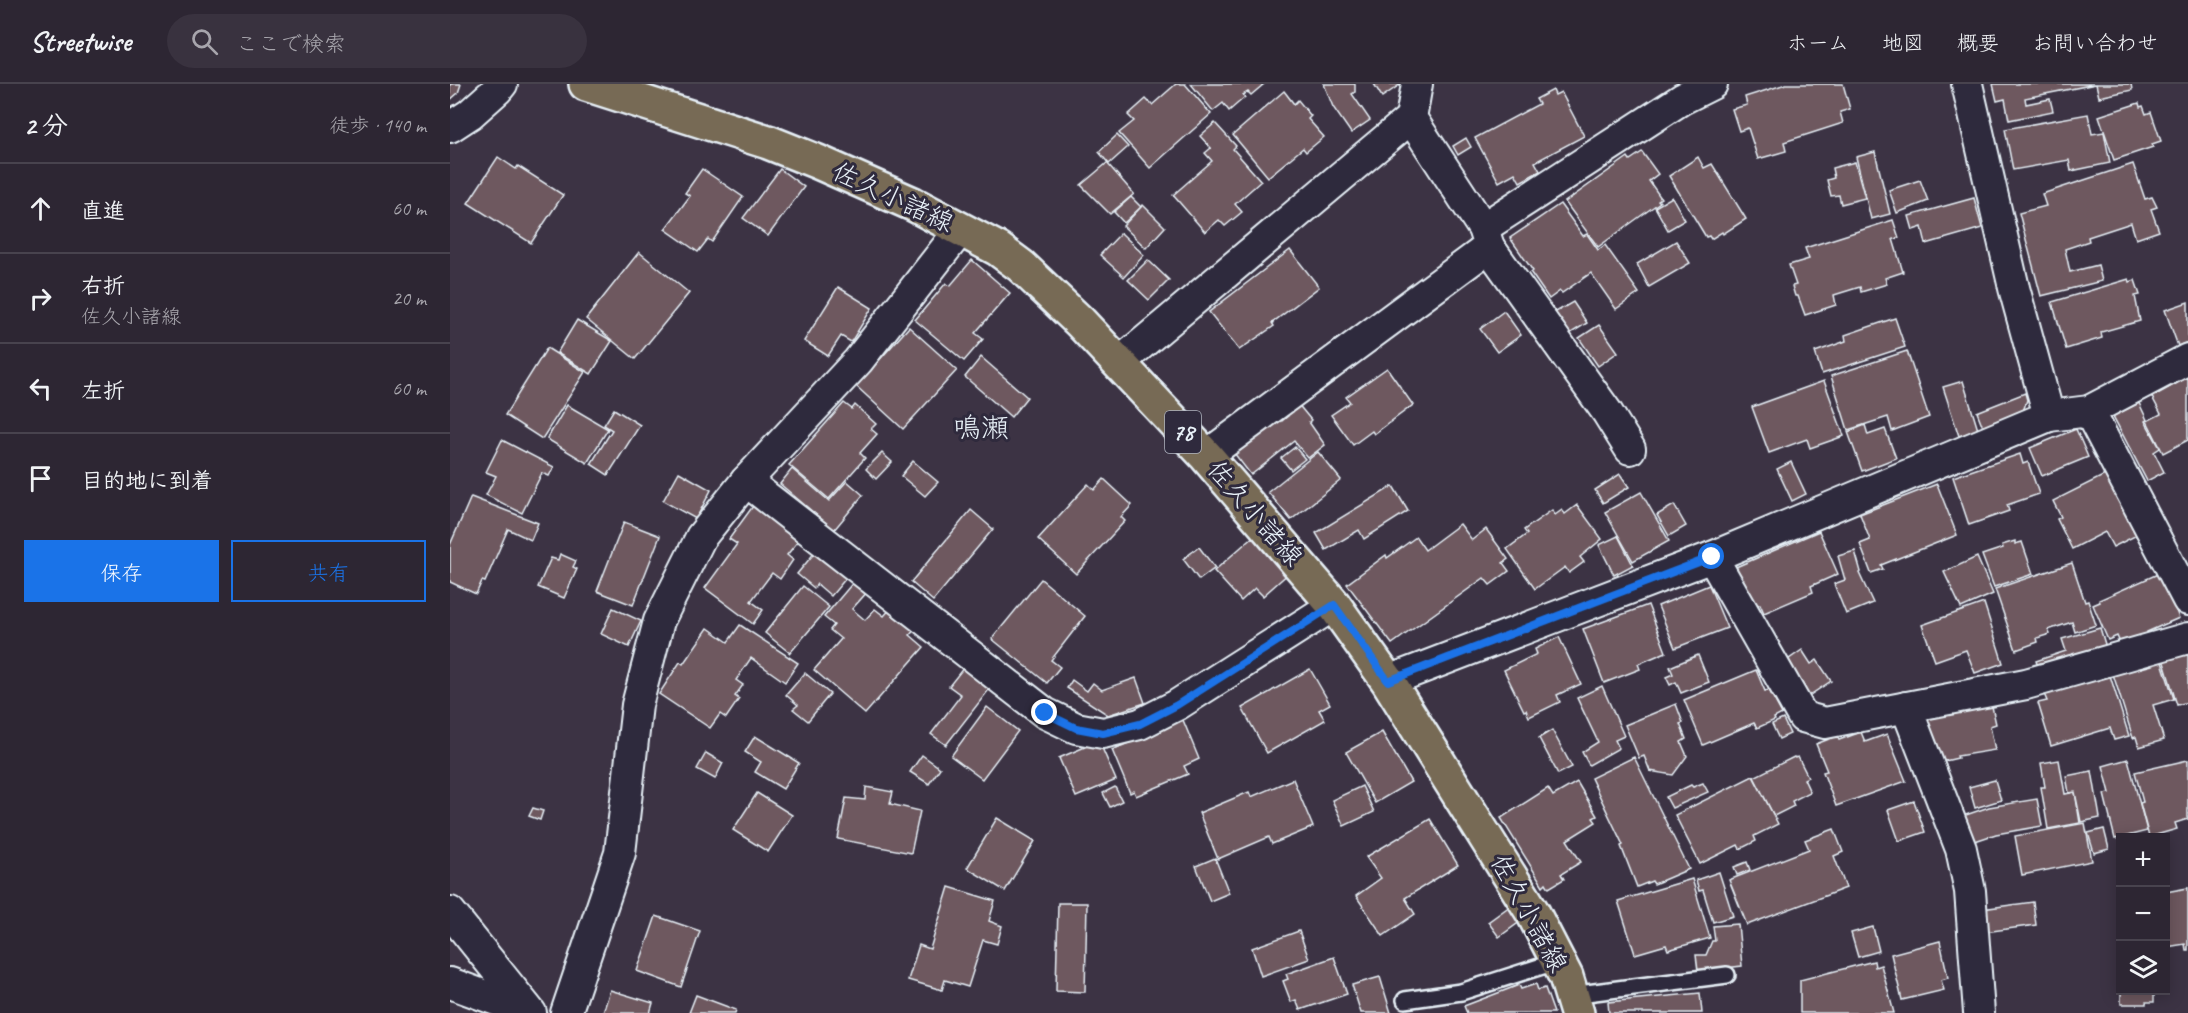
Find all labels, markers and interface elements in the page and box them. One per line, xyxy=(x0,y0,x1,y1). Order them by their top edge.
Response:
search box xyxy=(167,14,587,68)
text: Streetwise xyxy=(30,24,131,59)
icon: search xyxy=(188,25,221,58)
text: ここで検索 xyxy=(236,30,346,58)
text: ホーム xyxy=(1787,30,1849,56)
text: 地図 xyxy=(1882,30,1924,56)
text: 概要 xyxy=(1957,30,1999,56)
text: お問い合わせ xyxy=(2032,30,2158,56)
text: 2 分 xyxy=(24,109,68,142)
text: 徒歩 · 140 m xyxy=(330,113,426,138)
street label: 佐久小諸線 xyxy=(827,155,959,239)
icon: ahead xyxy=(24,192,57,225)
text: 60 m xyxy=(392,196,426,221)
text: 直進 xyxy=(81,197,125,225)
text: 右折 xyxy=(81,272,125,300)
icon: right xyxy=(24,282,57,315)
text: 20 m xyxy=(392,286,426,311)
text: 佐久小諸線 xyxy=(81,304,181,329)
icon: left xyxy=(24,372,57,405)
text: 60 m xyxy=(392,376,426,401)
text: 左折 xyxy=(81,377,125,405)
district label: 鳴瀬 xyxy=(953,410,1009,445)
road number: 78 xyxy=(1165,411,1201,453)
street label: 佐久小諸線 xyxy=(1200,453,1310,573)
icon: arrive xyxy=(24,462,57,495)
text: 目的地に到着 xyxy=(81,467,213,495)
button: 保存 xyxy=(24,540,219,602)
button: 共有 xyxy=(231,540,426,602)
route start xyxy=(1698,543,1724,569)
route end xyxy=(1031,699,1057,725)
map controls xyxy=(2116,833,2170,995)
button: + xyxy=(2116,833,2170,887)
street label: 佐久小諸線 xyxy=(1483,848,1575,978)
button: − xyxy=(2116,887,2170,941)
button: layers xyxy=(2116,941,2170,995)

